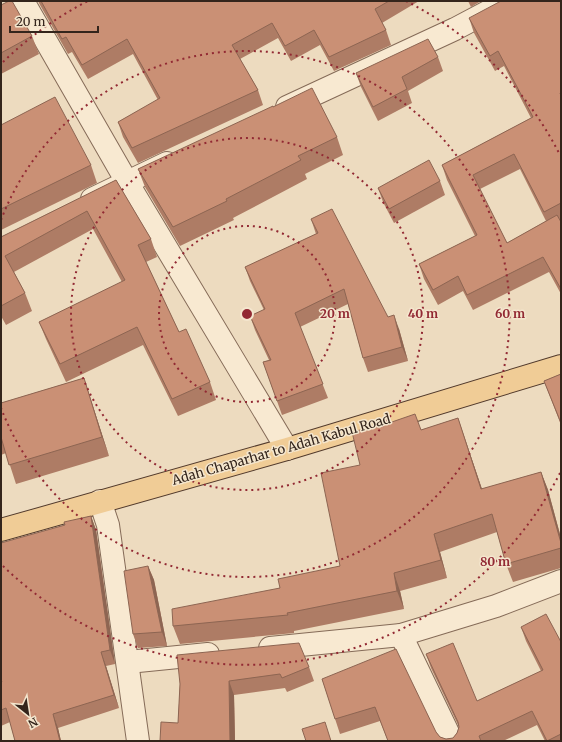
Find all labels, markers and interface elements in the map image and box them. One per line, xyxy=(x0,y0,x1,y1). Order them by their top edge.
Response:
scale bar xyxy=(10,8,98,34)
text: 20 m xyxy=(16,14,45,29)
text: 20 m xyxy=(320,306,350,321)
text: 40 m xyxy=(408,306,438,321)
text: 60 m xyxy=(495,306,525,321)
centre of rings xyxy=(240,307,254,321)
street label: Adah Chaparhar to Adah Kabul Road xyxy=(169,410,393,489)
text: 80 m xyxy=(480,554,510,569)
north arrow xyxy=(8,694,48,734)
text: N xyxy=(25,714,40,731)

